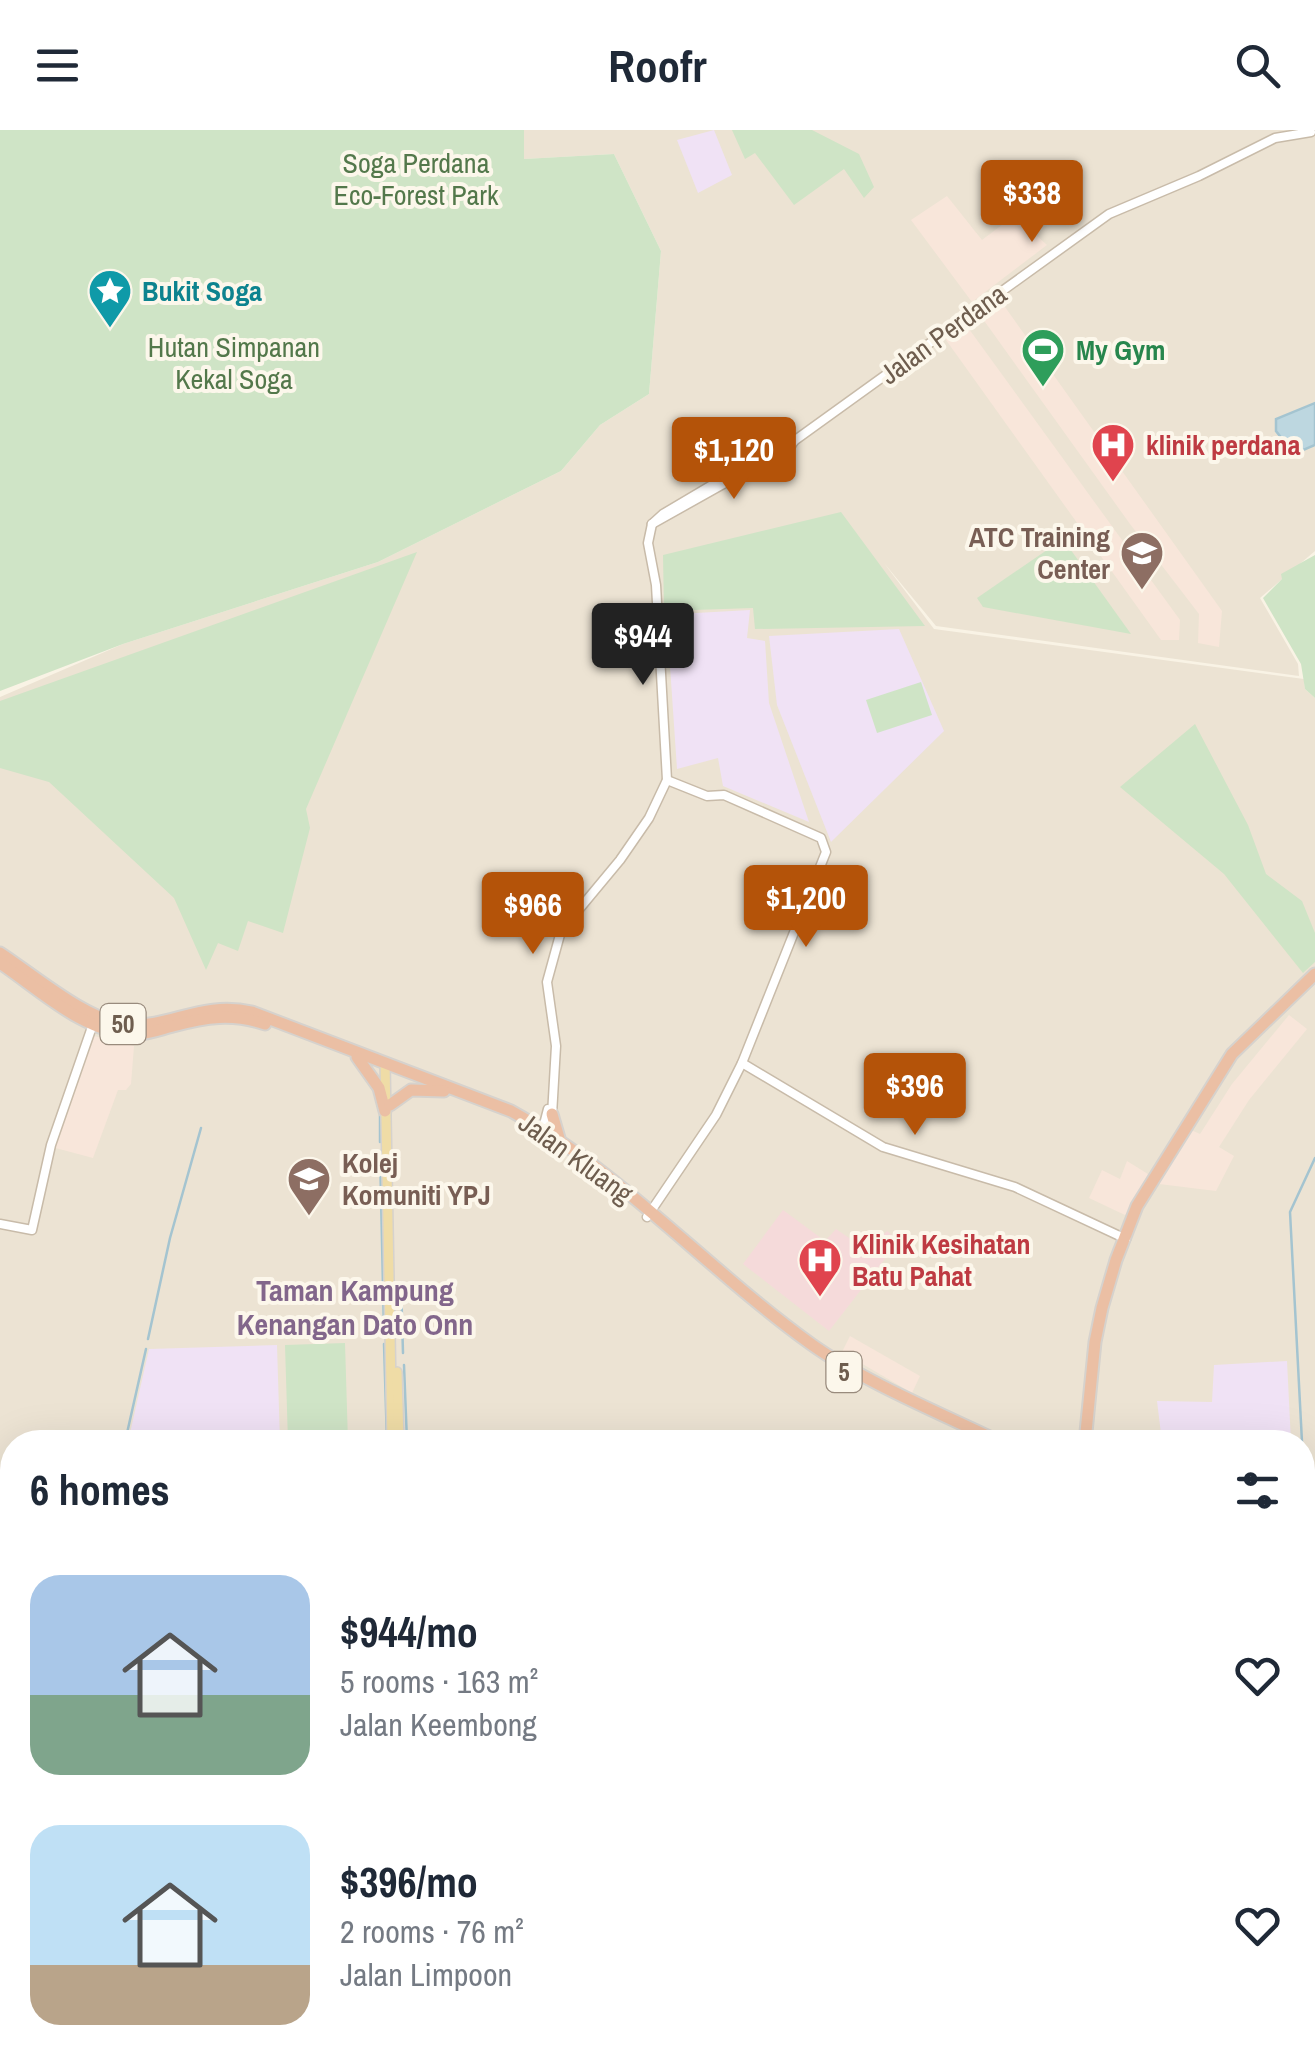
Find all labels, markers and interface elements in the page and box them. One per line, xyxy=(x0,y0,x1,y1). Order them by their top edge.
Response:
text: Roofr xyxy=(608,35,707,96)
icon: menu xyxy=(30,38,85,93)
icon: search xyxy=(1230,38,1285,93)
park label: Soga Perdana Eco-Forest Park xyxy=(334,144,499,214)
pin: $338 xyxy=(973,160,1091,245)
text: $338 xyxy=(1003,171,1061,214)
place icon: Bukit Soga xyxy=(87,268,133,329)
place label: Bukit Soga xyxy=(142,272,262,310)
street label: Jalan Perdana xyxy=(872,275,1014,393)
sports icon: My Gym xyxy=(1020,327,1066,388)
park label: Hutan Simpanan Kekal Soga xyxy=(148,328,320,398)
place label: My Gym xyxy=(1076,331,1165,369)
pin: $1,120 xyxy=(653,417,815,502)
hospital icon: klinik perdana xyxy=(1090,422,1136,483)
place label: klinik perdana xyxy=(1146,426,1301,464)
text: $1,120 xyxy=(694,428,774,471)
place label: ATC Training Center xyxy=(969,518,1110,588)
school or university icon: ATC Training Center xyxy=(1119,530,1165,591)
pin: $944 xyxy=(584,603,702,688)
text: $944 xyxy=(614,614,672,657)
pin: $1,200 xyxy=(725,865,887,950)
pin: $966 xyxy=(474,872,592,957)
text: $1,200 xyxy=(766,876,846,919)
text: $966 xyxy=(504,883,562,926)
road number: 50 xyxy=(100,1004,146,1044)
pin: $396 xyxy=(856,1053,974,1138)
text: $396 xyxy=(886,1064,944,1107)
street label: Jalan Kluang xyxy=(511,1104,641,1213)
place label: Kolej Komuniti YPJ xyxy=(342,1144,491,1214)
school or university icon: Kolej Komuniti YPJ xyxy=(286,1156,332,1217)
place label: Klinik Kesihatan Batu Pahat xyxy=(852,1225,1031,1295)
hospital icon: Klinik Kesihatan Batu Pahat xyxy=(797,1237,843,1298)
district label: Taman Kampung Kenangan Dato Onn xyxy=(237,1270,473,1344)
road number: 5 xyxy=(826,1352,862,1392)
text: 6 homes xyxy=(30,1462,170,1518)
icon: filters xyxy=(1230,1463,1285,1518)
text: $944/mo xyxy=(340,1604,478,1660)
icon: home xyxy=(110,1615,230,1735)
icon: heart xyxy=(1230,1648,1285,1703)
text: 5 rooms · 163 m² xyxy=(340,1660,538,1703)
text: Jalan Keembong xyxy=(340,1703,537,1746)
text: $396/mo xyxy=(340,1854,478,1910)
icon: home xyxy=(110,1865,230,1985)
icon: heart xyxy=(1230,1898,1285,1953)
text: 2 rooms · 76 m² xyxy=(340,1910,524,1953)
text: Jalan Limpoon xyxy=(340,1953,512,1996)

